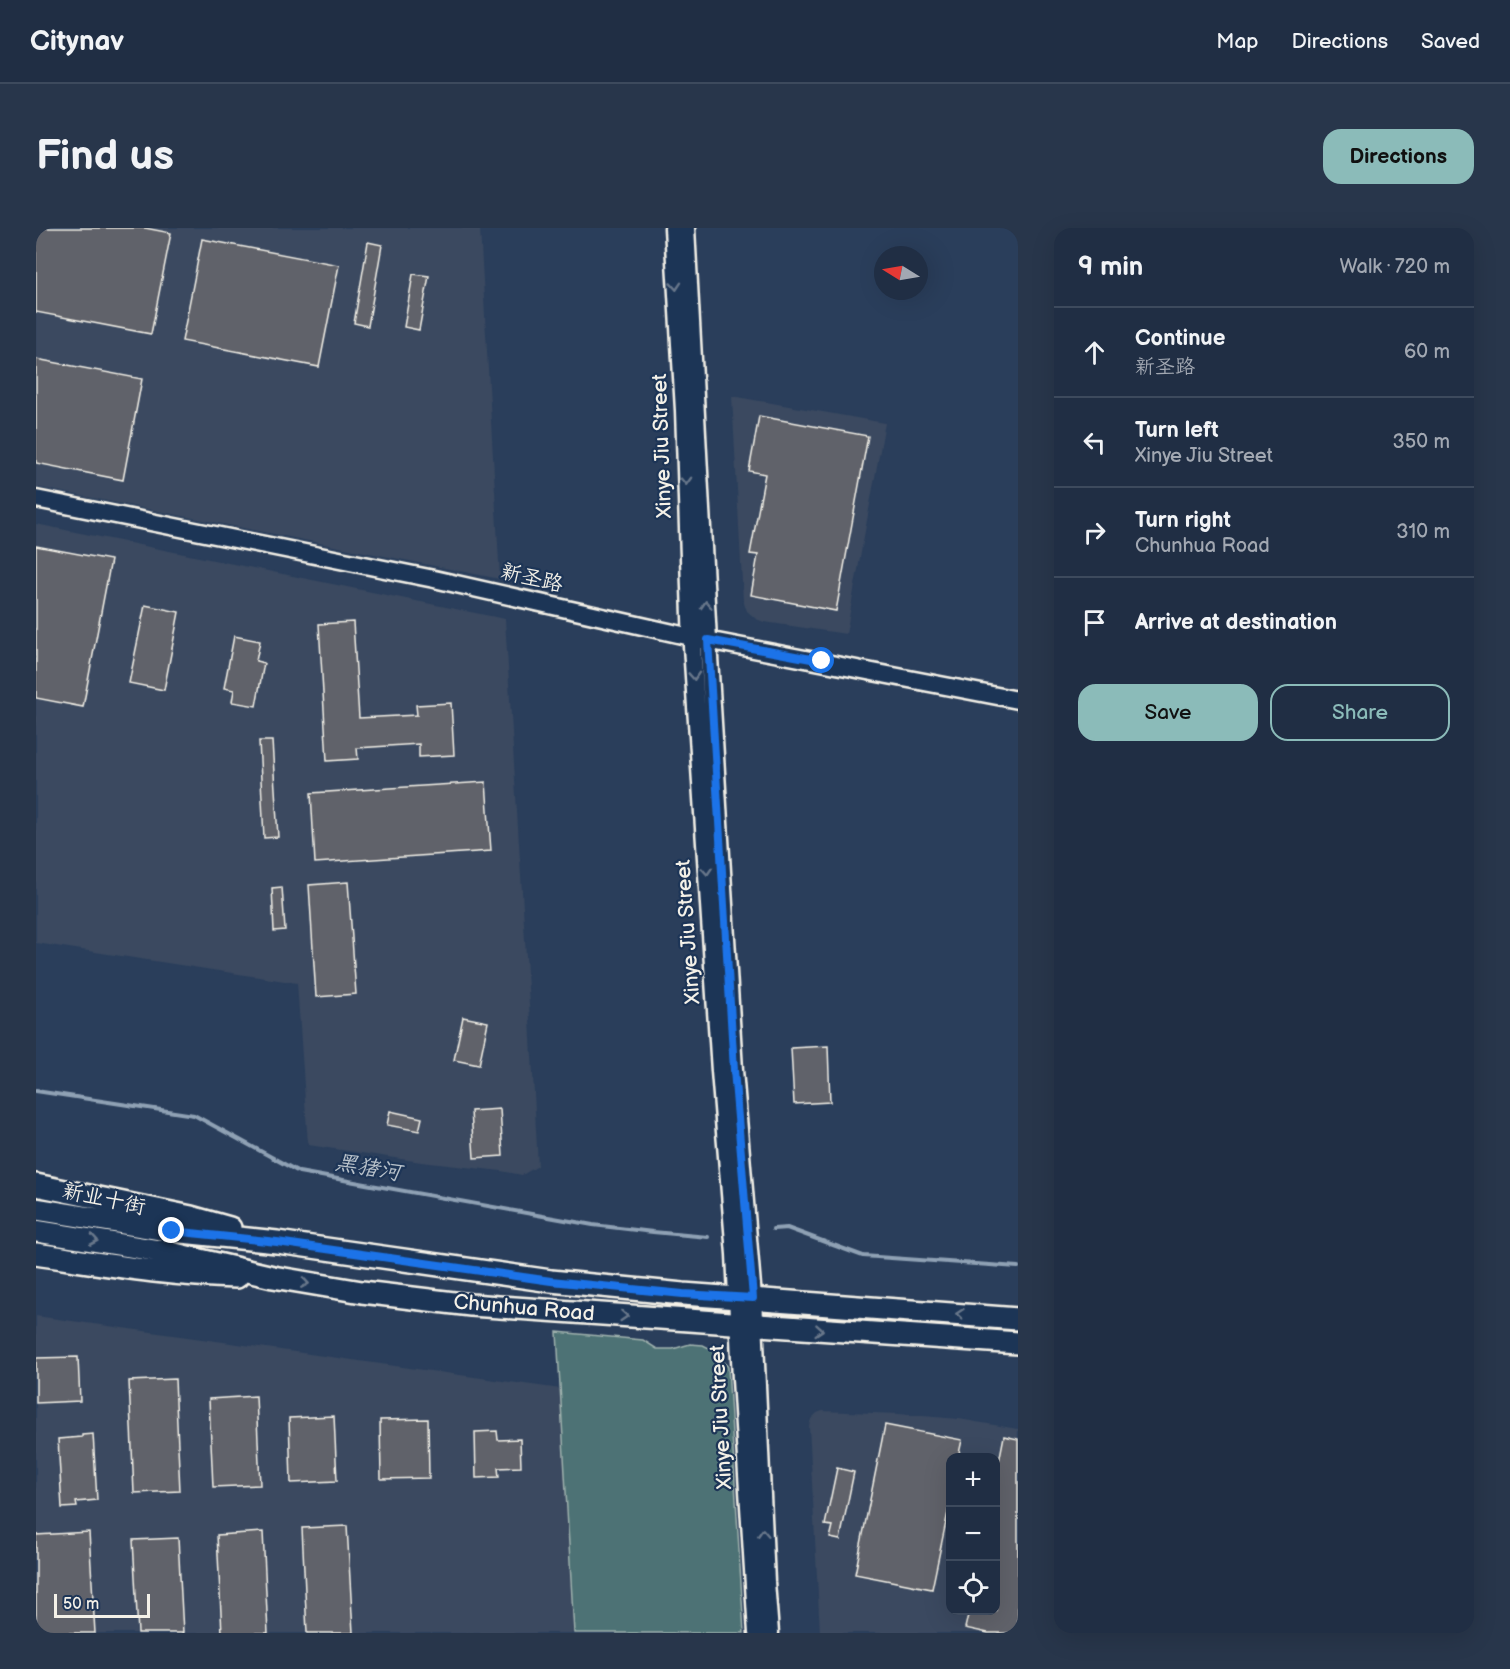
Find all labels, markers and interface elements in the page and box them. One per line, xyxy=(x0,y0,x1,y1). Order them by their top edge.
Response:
text: Citynav xyxy=(30,25,124,58)
text: Map xyxy=(1216,29,1259,54)
text: Directions xyxy=(1292,29,1388,54)
text: Saved xyxy=(1421,29,1480,54)
button: Directions xyxy=(1323,129,1474,184)
text: Find us xyxy=(36,131,174,182)
north arrow xyxy=(874,246,928,300)
text: 9 min xyxy=(1078,252,1143,283)
text: Walk · 720 m xyxy=(1339,255,1450,279)
one-way arrow xyxy=(670,282,683,291)
text: Continue xyxy=(1135,325,1225,352)
icon: ahead xyxy=(1078,336,1111,369)
text: 60 m xyxy=(1404,340,1450,364)
text: 新圣路 xyxy=(1135,355,1195,379)
street label: Xinye Jiu Street xyxy=(647,373,677,520)
text: Turn left xyxy=(1135,417,1219,444)
icon: left xyxy=(1078,426,1111,459)
text: 350 m xyxy=(1393,430,1450,454)
text: Xinye Jiu Street xyxy=(1135,444,1273,468)
one-way arrow xyxy=(680,477,693,486)
text: Turn right xyxy=(1135,507,1231,534)
icon: right xyxy=(1078,516,1111,549)
text: 310 m xyxy=(1396,520,1450,544)
text: Chunhua Road xyxy=(1135,534,1270,558)
street label: 新圣路 xyxy=(498,559,566,597)
one-way arrow xyxy=(700,600,713,609)
icon: arrive xyxy=(1078,606,1111,639)
text: Arrive at destination xyxy=(1135,609,1337,636)
route start xyxy=(808,647,834,673)
one-way arrow xyxy=(687,671,700,680)
button: Save xyxy=(1078,684,1258,741)
button: Share xyxy=(1270,684,1450,741)
street label: Xinye Jiu Street xyxy=(670,858,706,1006)
one-way arrow xyxy=(700,866,713,875)
water label: 黑猪河 xyxy=(333,1149,406,1188)
street label: 新业十街 xyxy=(60,1178,148,1220)
route end xyxy=(158,1217,184,1243)
one-way arrow xyxy=(89,1233,98,1245)
one-way arrow xyxy=(301,1276,310,1288)
street label: Chunhua Road xyxy=(452,1289,596,1327)
one-way arrow xyxy=(955,1308,964,1321)
one-way arrow xyxy=(620,1309,629,1322)
one-way arrow xyxy=(814,1323,823,1336)
street label: Xinye Jiu Street xyxy=(705,1344,737,1491)
map controls xyxy=(946,1453,1000,1615)
button: + xyxy=(946,1453,1000,1507)
button: − xyxy=(946,1507,1000,1561)
one-way arrow xyxy=(757,1528,770,1537)
button: locate xyxy=(946,1561,1000,1615)
scale bar xyxy=(54,1591,150,1618)
text: 50 m xyxy=(63,1595,99,1614)

